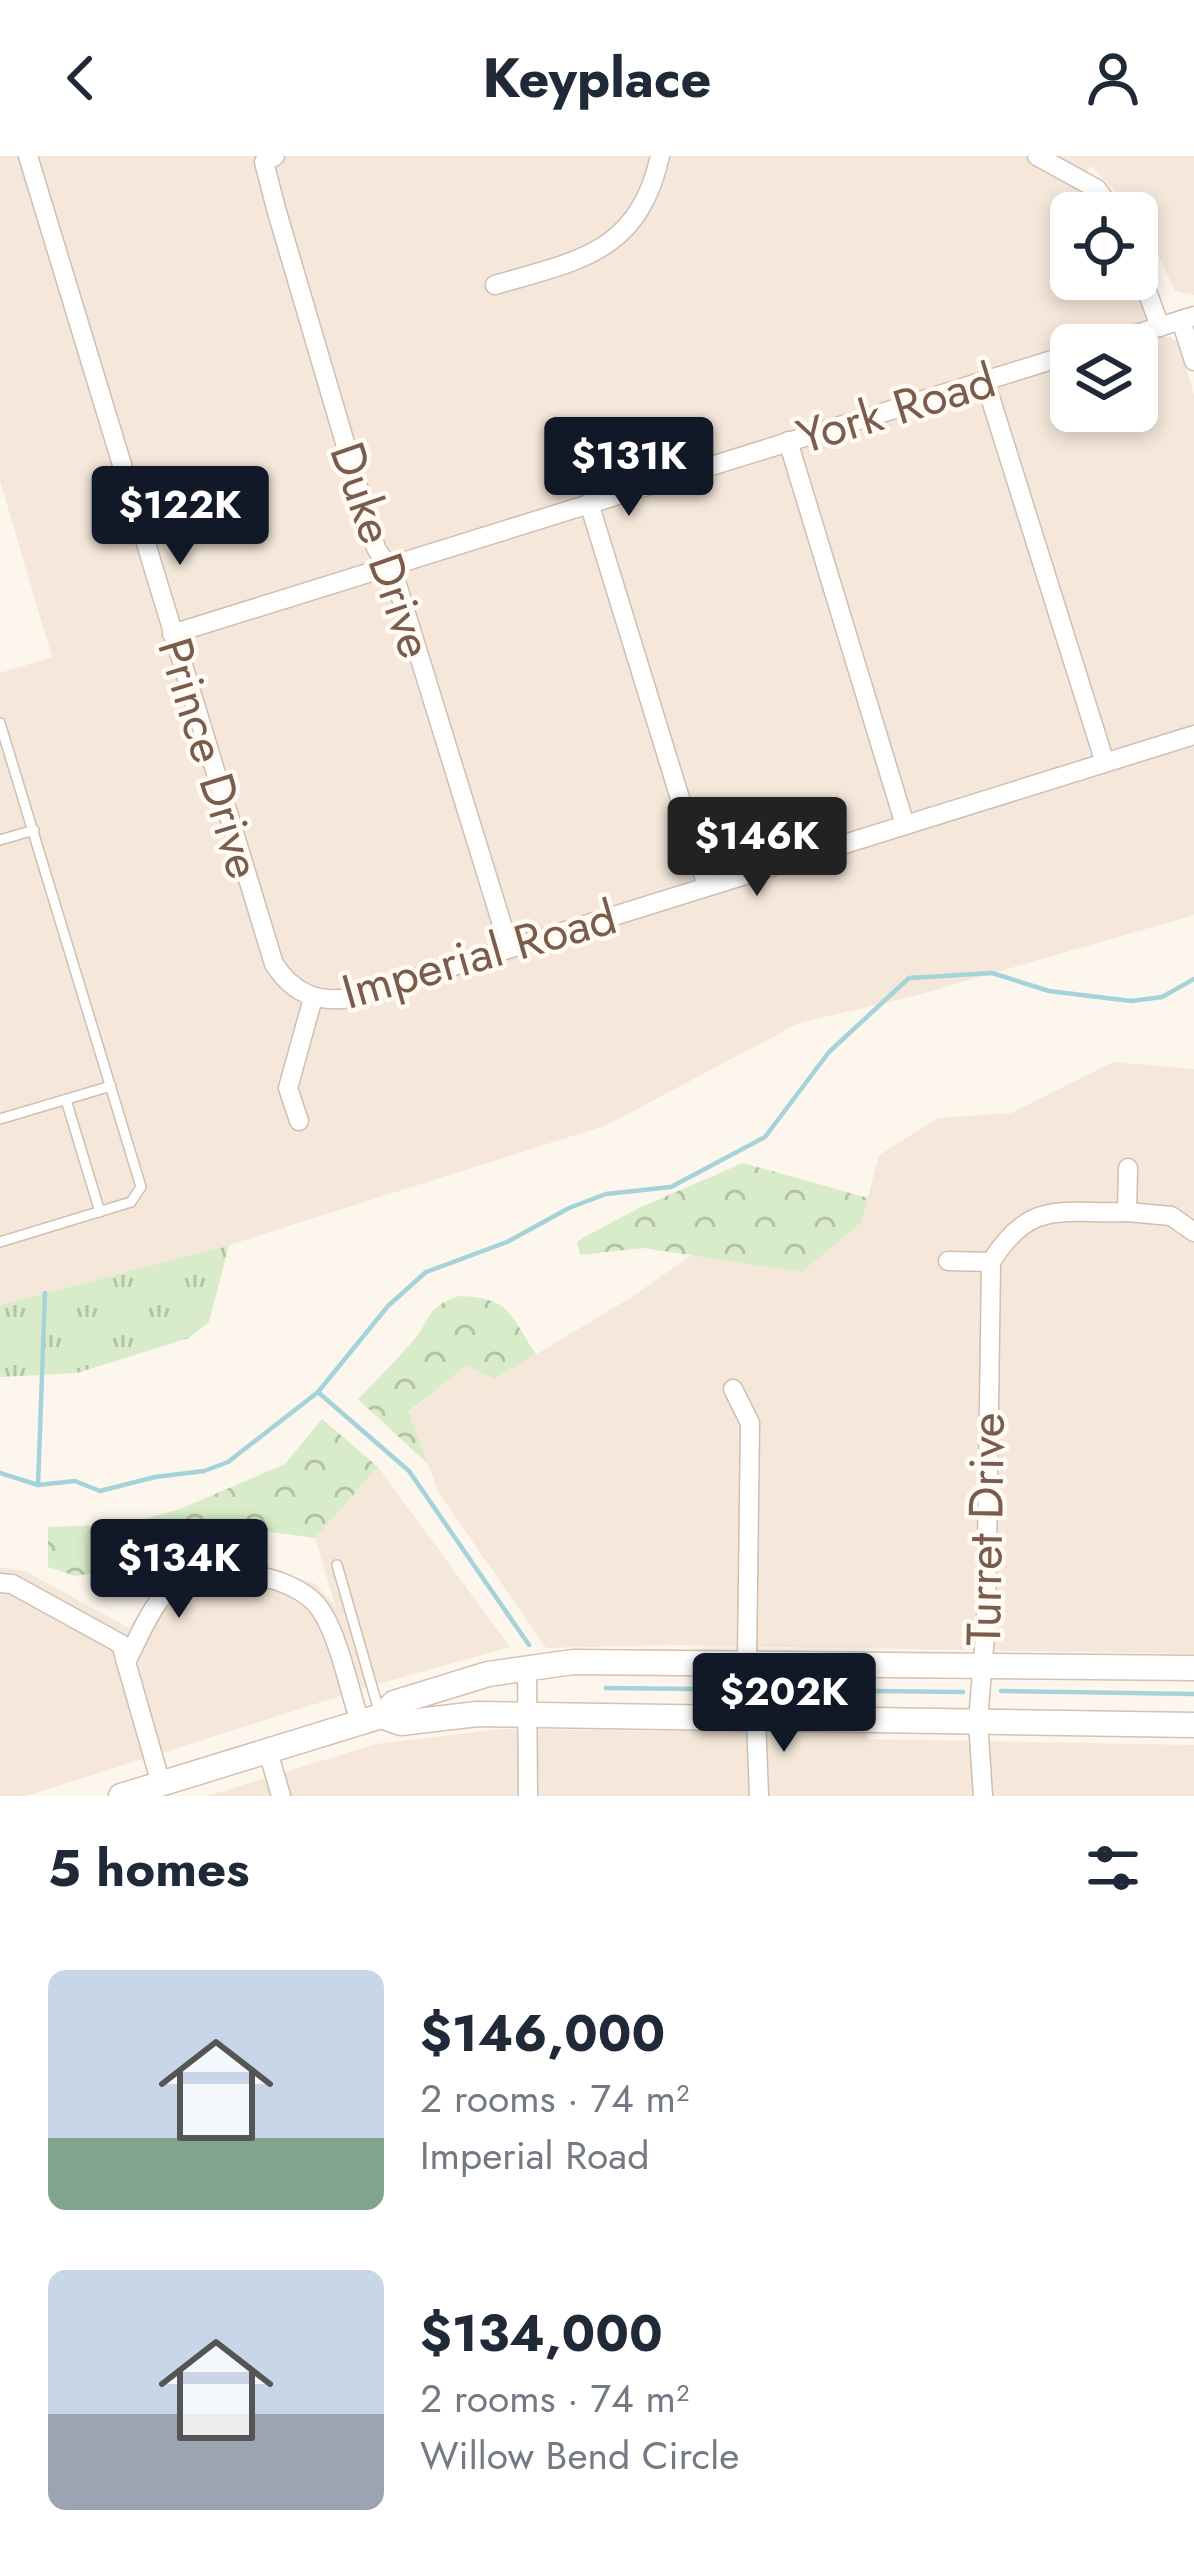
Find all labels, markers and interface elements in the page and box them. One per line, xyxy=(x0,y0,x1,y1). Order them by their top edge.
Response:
text: Keyplace xyxy=(482,39,712,117)
icon: back xyxy=(48,45,114,111)
icon: person xyxy=(1080,45,1146,111)
map controls xyxy=(1050,192,1158,432)
button: locate xyxy=(1050,192,1158,300)
button: layers xyxy=(1050,324,1158,432)
street label: York Road xyxy=(789,346,1004,471)
pin: $131K xyxy=(545,417,713,519)
text: $131K xyxy=(571,427,687,484)
street label: Duke Drive xyxy=(312,433,451,667)
pin: $122K xyxy=(96,466,264,568)
text: $122K xyxy=(119,476,241,533)
street label: Prince Drive xyxy=(140,629,279,887)
pin: $146K xyxy=(673,797,841,899)
text: $146K xyxy=(695,807,819,864)
street label: Imperial Road xyxy=(334,882,624,1027)
street label: Turret Drive xyxy=(949,1412,1022,1646)
pin: $134K xyxy=(95,1519,263,1621)
text: $134K xyxy=(118,1529,240,1586)
pin: $202K xyxy=(700,1653,868,1755)
text: $202K xyxy=(720,1663,848,1720)
text: 5 homes xyxy=(48,1831,250,1905)
icon: filters xyxy=(1080,1835,1146,1901)
text: $146,000 xyxy=(420,1996,665,2070)
icon: home xyxy=(144,2018,288,2162)
text: 2 rooms · 74 m² xyxy=(420,2070,689,2127)
text: Imperial Road xyxy=(420,2127,649,2184)
text: $134,000 xyxy=(420,2296,663,2370)
icon: home xyxy=(144,2318,288,2462)
text: 2 rooms · 74 m² xyxy=(420,2370,689,2427)
text: Willow Bend Circle xyxy=(420,2427,739,2484)

